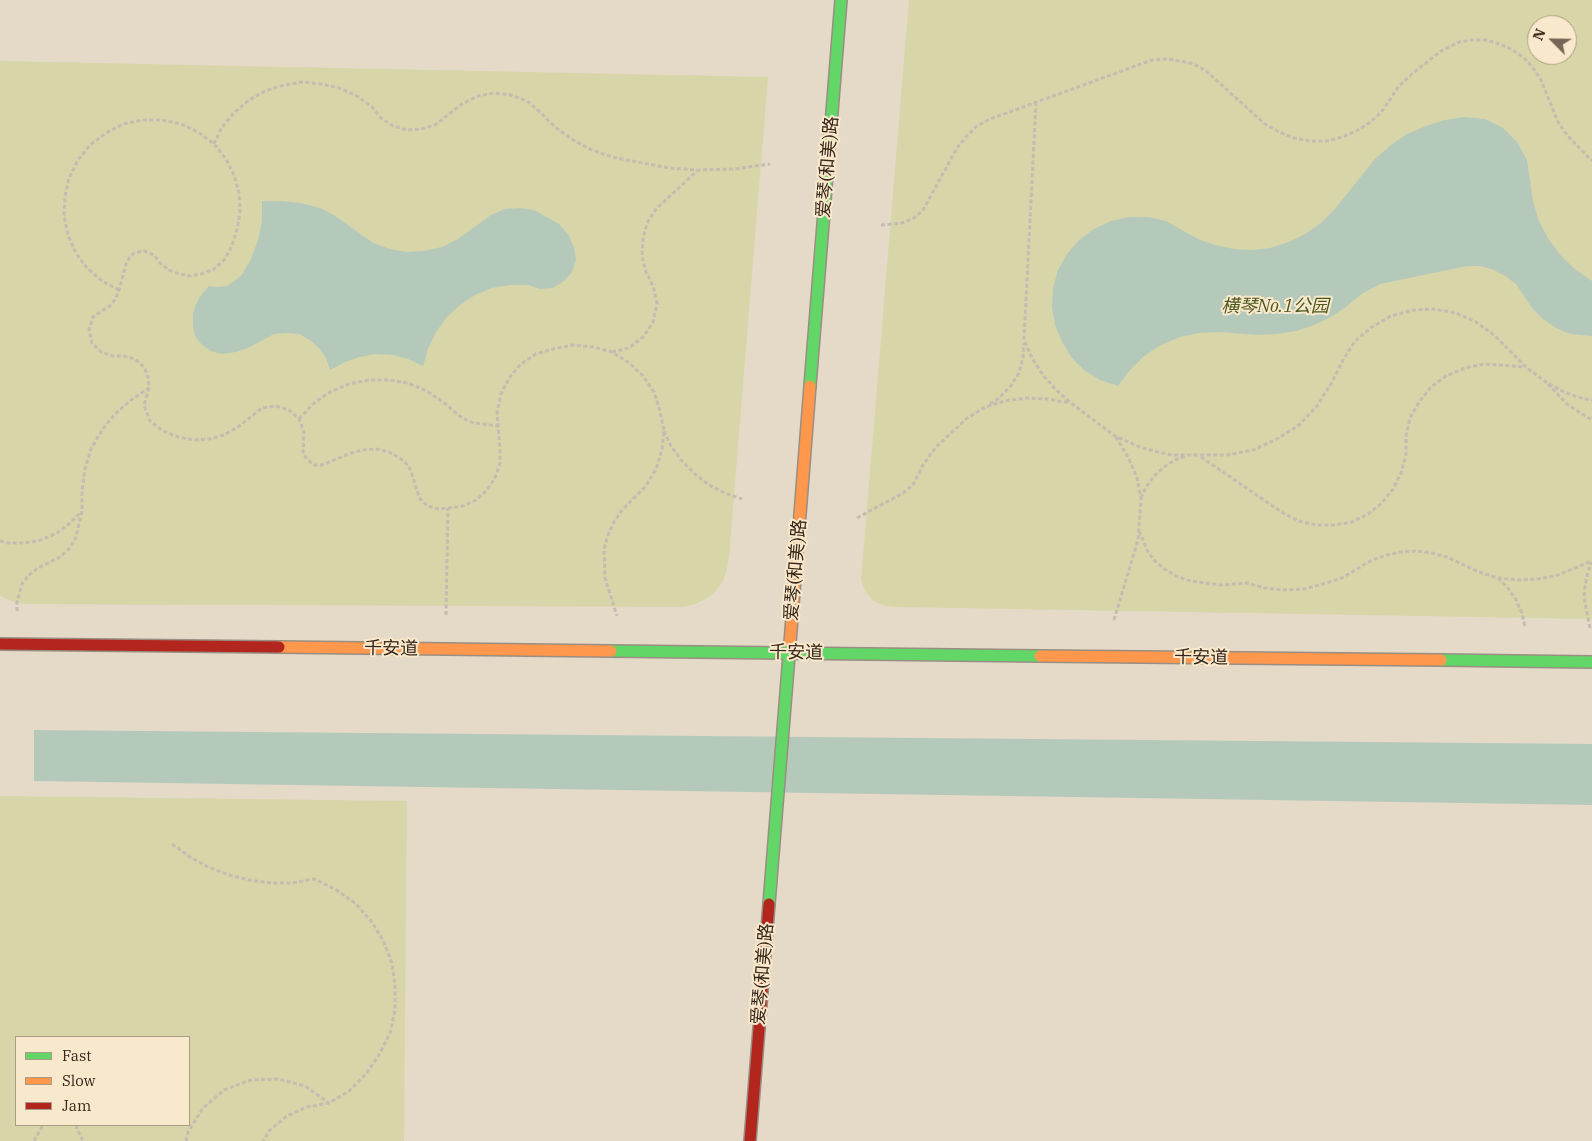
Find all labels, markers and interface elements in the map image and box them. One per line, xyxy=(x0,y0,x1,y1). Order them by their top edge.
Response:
north arrow xyxy=(1527,15,1577,65)
text: N xyxy=(1529,26,1550,43)
street label: 爱琴(和美)路 xyxy=(813,115,843,219)
park label: 横琴No.1公园 xyxy=(1221,296,1329,318)
street label: 爱琴(和美)路 xyxy=(781,518,811,622)
street label: 千安道 xyxy=(364,638,418,660)
street label: 千安道 xyxy=(769,642,823,664)
street label: 千安道 xyxy=(1174,647,1228,669)
street label: 爱琴(和美)路 xyxy=(748,922,778,1026)
legend xyxy=(15,1036,190,1126)
text: Fast xyxy=(62,1046,92,1065)
text: Slow xyxy=(62,1071,95,1090)
text: Jam xyxy=(62,1096,91,1115)

